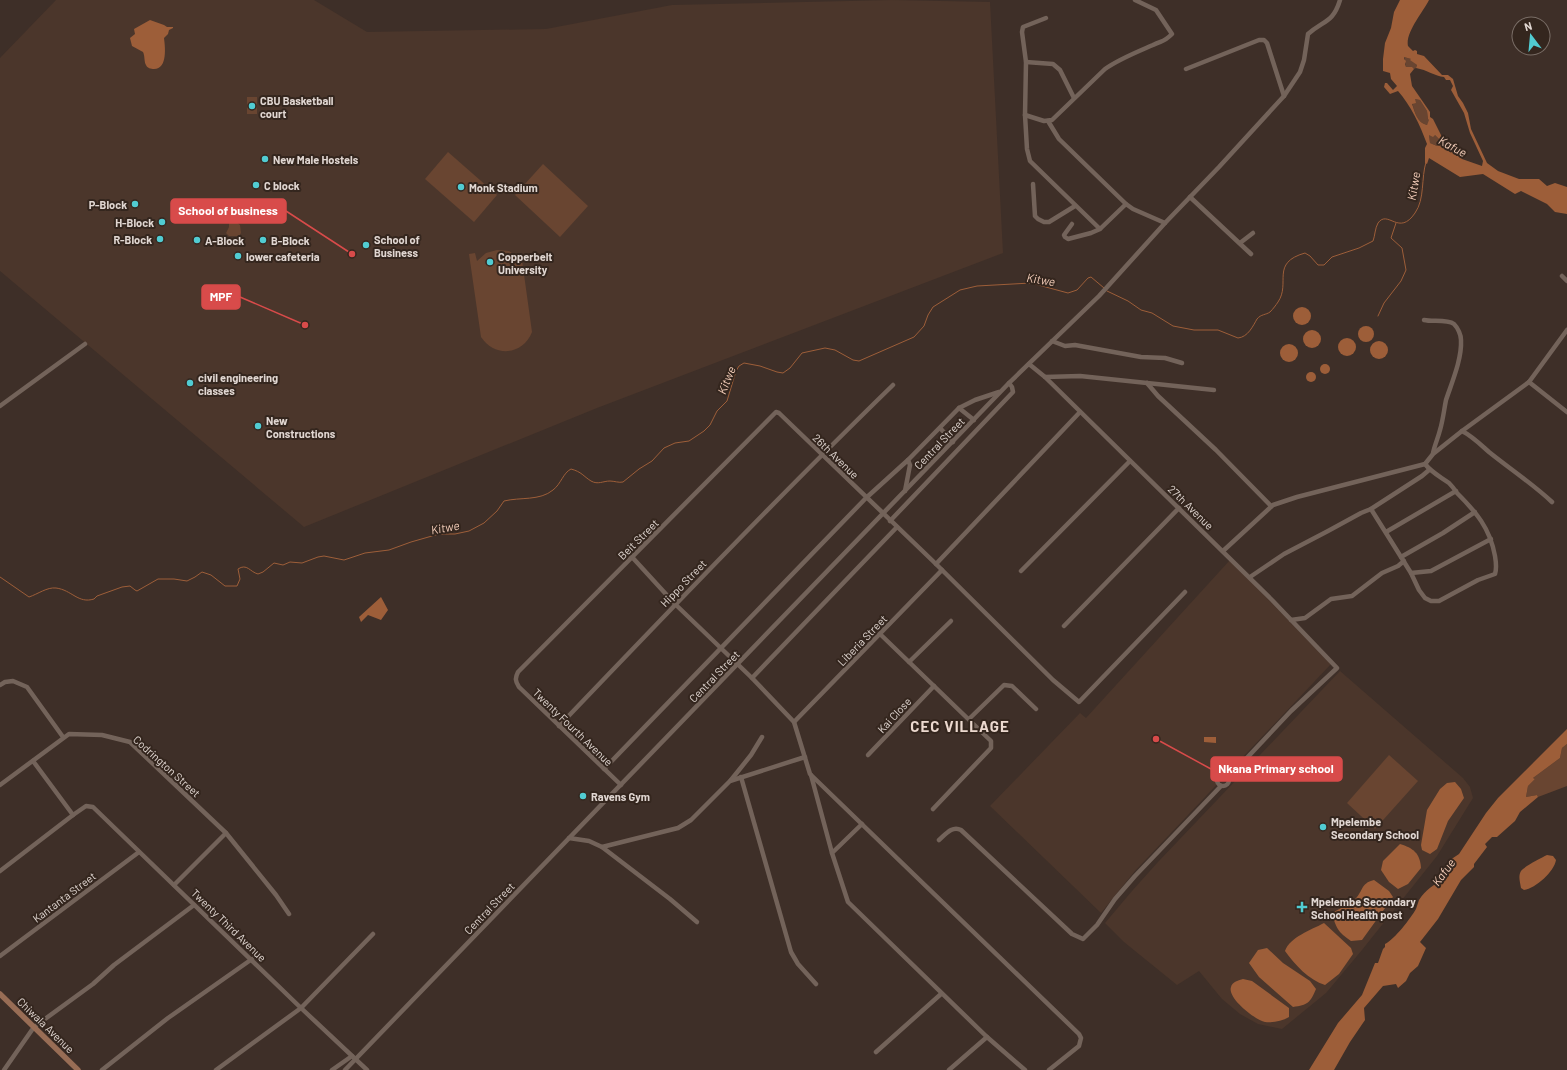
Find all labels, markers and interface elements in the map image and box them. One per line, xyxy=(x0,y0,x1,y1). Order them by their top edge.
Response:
north arrow xyxy=(1511,16,1551,56)
text: N xyxy=(1523,19,1533,33)
place label: CBU Basketball court xyxy=(260,94,334,120)
marker: CBU Basketball court xyxy=(247,101,257,111)
water label: Kafue xyxy=(1437,133,1469,159)
place label: New Male Hostels xyxy=(273,153,359,166)
marker: New Male Hostels xyxy=(260,154,270,164)
water label: Kitwe xyxy=(1404,171,1422,201)
place label: C block xyxy=(264,179,300,192)
marker: C block xyxy=(251,180,261,190)
place label: Monk Stadium xyxy=(469,181,538,194)
marker: Monk Stadium xyxy=(456,182,466,192)
place label: P-Block xyxy=(89,198,127,211)
marker: P-Block xyxy=(130,199,140,209)
callout: School of business xyxy=(171,199,286,223)
text: School of business xyxy=(178,203,278,217)
place label: H-Block xyxy=(115,216,154,229)
marker: H-Block xyxy=(157,217,167,227)
place label: R-Block xyxy=(113,233,152,246)
place label: School of Business xyxy=(374,233,420,259)
marker: R-Block xyxy=(155,234,165,244)
place label: A-Block xyxy=(205,234,244,247)
place label: B-Block xyxy=(271,234,310,247)
marker: A-Block xyxy=(192,235,202,245)
marker: B-Block xyxy=(258,235,268,245)
marker: School of Business xyxy=(361,240,371,250)
place label: lower cafeteria xyxy=(246,250,320,263)
place label: Copperbelt University xyxy=(498,250,553,276)
marker: lower cafeteria xyxy=(233,251,243,261)
marker: Copperbelt University xyxy=(485,257,495,267)
water label: Kitwe xyxy=(1026,270,1056,288)
callout: MPF xyxy=(202,285,240,309)
text: MPF xyxy=(210,289,233,303)
water label: Kitwe xyxy=(714,364,738,396)
place label: civil engineering classes xyxy=(198,371,278,397)
marker: civil engineering classes xyxy=(185,378,195,388)
place label: New Constructions xyxy=(266,414,336,440)
street label: Central Street xyxy=(911,414,967,472)
marker: New Constructions xyxy=(253,421,263,431)
street label: 26th Avenue xyxy=(810,431,862,481)
street label: 27th Avenue xyxy=(1166,482,1217,532)
street label: Beit Street xyxy=(615,516,661,562)
water label: Kitwe xyxy=(430,518,460,536)
street label: Hippo Street xyxy=(657,557,709,609)
street label: Liberia Street xyxy=(835,612,889,668)
street label: Central Street xyxy=(686,647,742,705)
street label: Twenty Fourth Avenue xyxy=(530,686,616,768)
street label: Kai Close xyxy=(874,694,914,735)
district label: CEC VILLAGE xyxy=(910,717,1010,735)
street label: Codrington Street xyxy=(131,733,203,799)
callout: Nkana Primary school xyxy=(1211,757,1342,781)
text: Nkana Primary school xyxy=(1218,761,1334,775)
place label: Ravens Gym xyxy=(591,790,650,803)
marker: Ravens Gym xyxy=(578,791,588,801)
place label: Mpelembe Secondary School xyxy=(1331,815,1419,841)
marker: Mpelembe Secondary School xyxy=(1318,822,1328,832)
water label: Kafue xyxy=(1429,856,1457,888)
street label: Kantanta Street xyxy=(30,869,98,925)
street label: Central Street xyxy=(461,879,517,937)
street label: Twenty Third Avenue xyxy=(189,886,269,964)
place label: Mpelembe Secondary School Health post xyxy=(1311,895,1416,921)
marker: Mpelembe Secondary School Health post xyxy=(1296,901,1308,913)
street label: Chiwala Avenue xyxy=(15,995,77,1056)

